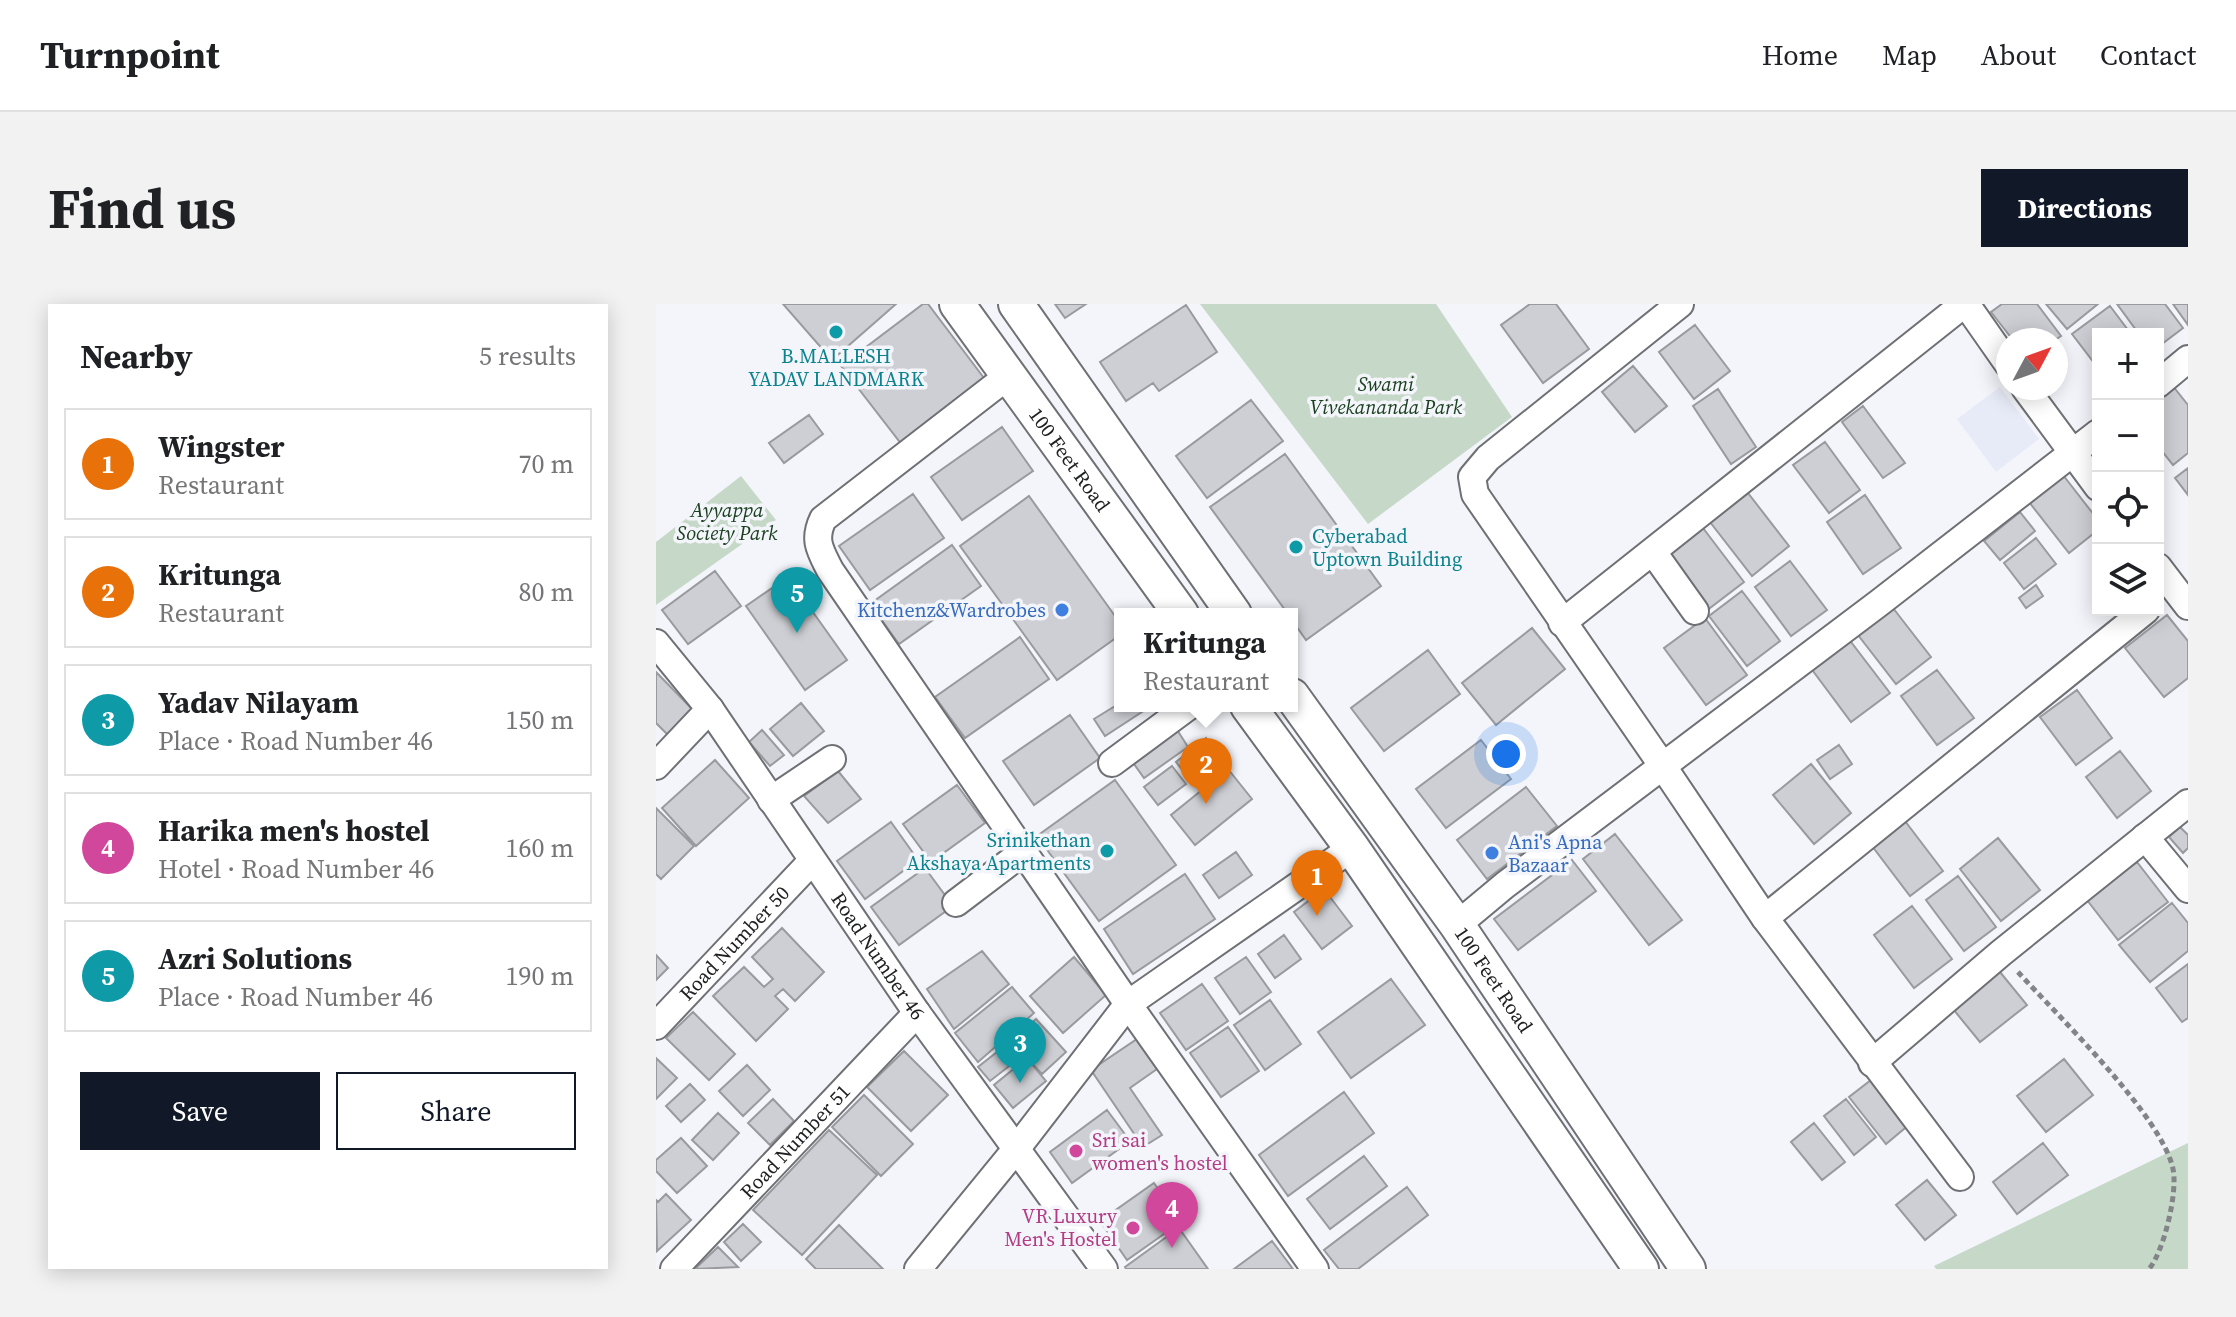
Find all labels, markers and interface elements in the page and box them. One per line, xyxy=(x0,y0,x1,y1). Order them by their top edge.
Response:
text: Turnpoint xyxy=(40,29,220,81)
text: Home xyxy=(1762,36,1838,74)
text: Map xyxy=(1882,36,1937,74)
text: About xyxy=(1981,36,2056,74)
text: Contact xyxy=(2100,36,2196,74)
button: Directions xyxy=(1981,169,2188,247)
text: Find us xyxy=(48,170,236,247)
marker: B.MALLESH YADAV LANDMARK xyxy=(827,323,845,341)
north arrow xyxy=(1996,328,2068,400)
map controls xyxy=(2092,328,2164,616)
button: + xyxy=(2092,328,2164,400)
text: Nearby xyxy=(80,333,193,379)
text: 5 results xyxy=(479,338,576,374)
place label: B.MALLESH YADAV LANDMARK xyxy=(748,342,925,393)
park label: Swami Vivekananda Park xyxy=(1310,370,1463,421)
button: − xyxy=(2092,400,2164,472)
street label: 100 Feet Road xyxy=(1022,402,1117,518)
text: Wingster xyxy=(158,426,285,467)
text: 1 xyxy=(101,446,115,482)
text: 70 m xyxy=(519,446,574,482)
text: Restaurant xyxy=(158,467,284,503)
button: locate xyxy=(2092,472,2164,544)
park label: Ayyappa Society Park xyxy=(677,496,778,547)
place label: Cyberabad Uptown Building xyxy=(1312,522,1462,573)
marker: Cyberabad Uptown Building xyxy=(1287,538,1305,556)
button: layers xyxy=(2092,544,2164,616)
text: Kritunga xyxy=(158,554,281,595)
pin: 5 xyxy=(771,567,823,633)
text: 2 xyxy=(101,574,115,610)
text: 80 m xyxy=(519,574,574,610)
text: Restaurant xyxy=(158,595,284,631)
place label: Kitchenz&Wardrobes xyxy=(857,596,1046,624)
marker: Kitchenz&Wardrobes xyxy=(1053,601,1071,619)
popup xyxy=(1114,608,1298,712)
text: Kritunga xyxy=(1143,622,1266,663)
text: Restaurant xyxy=(1143,663,1269,699)
text: Yadav Nilayam xyxy=(158,682,359,723)
text: 3 xyxy=(101,702,115,738)
text: 150 m xyxy=(506,702,574,738)
text: Place · Road Number 46 xyxy=(158,723,433,759)
your location xyxy=(1486,734,1526,774)
pin: 2 xyxy=(1180,738,1232,804)
text: Harika men's hostel xyxy=(158,810,430,851)
place label: Srinikethan Akshaya Apartments xyxy=(907,826,1091,877)
place label: Ani's Apna Bazaar xyxy=(1508,828,1603,879)
text: 4 xyxy=(101,830,115,866)
text: 160 m xyxy=(506,830,574,866)
marker: Srinikethan Akshaya Apartments xyxy=(1098,842,1116,860)
marker: Ani's Apna Bazaar xyxy=(1483,844,1501,862)
pin: 1 xyxy=(1291,850,1343,916)
text: Hotel · Road Number 46 xyxy=(158,851,435,887)
street label: Road Number 50 xyxy=(673,879,796,1007)
street label: Road Number 46 xyxy=(825,887,931,1026)
street label: 100 Feet Road xyxy=(1448,921,1540,1039)
text: Azri Solutions xyxy=(158,938,352,979)
text: 5 xyxy=(101,958,115,994)
text: 190 m xyxy=(506,958,574,994)
text: Place · Road Number 46 xyxy=(158,979,433,1015)
pin: 3 xyxy=(994,1017,1046,1083)
button: Save xyxy=(80,1072,320,1150)
button: Share xyxy=(336,1072,576,1150)
street label: Road Number 51 xyxy=(734,1078,857,1205)
place label: Sri sai women's hostel xyxy=(1092,1126,1228,1177)
marker: Sri sai women's hostel xyxy=(1067,1142,1085,1160)
pin: 4 xyxy=(1146,1182,1198,1248)
place label: VR Luxury Men's Hostel xyxy=(1004,1202,1118,1253)
marker: VR Luxury Men's Hostel xyxy=(1124,1219,1142,1237)

